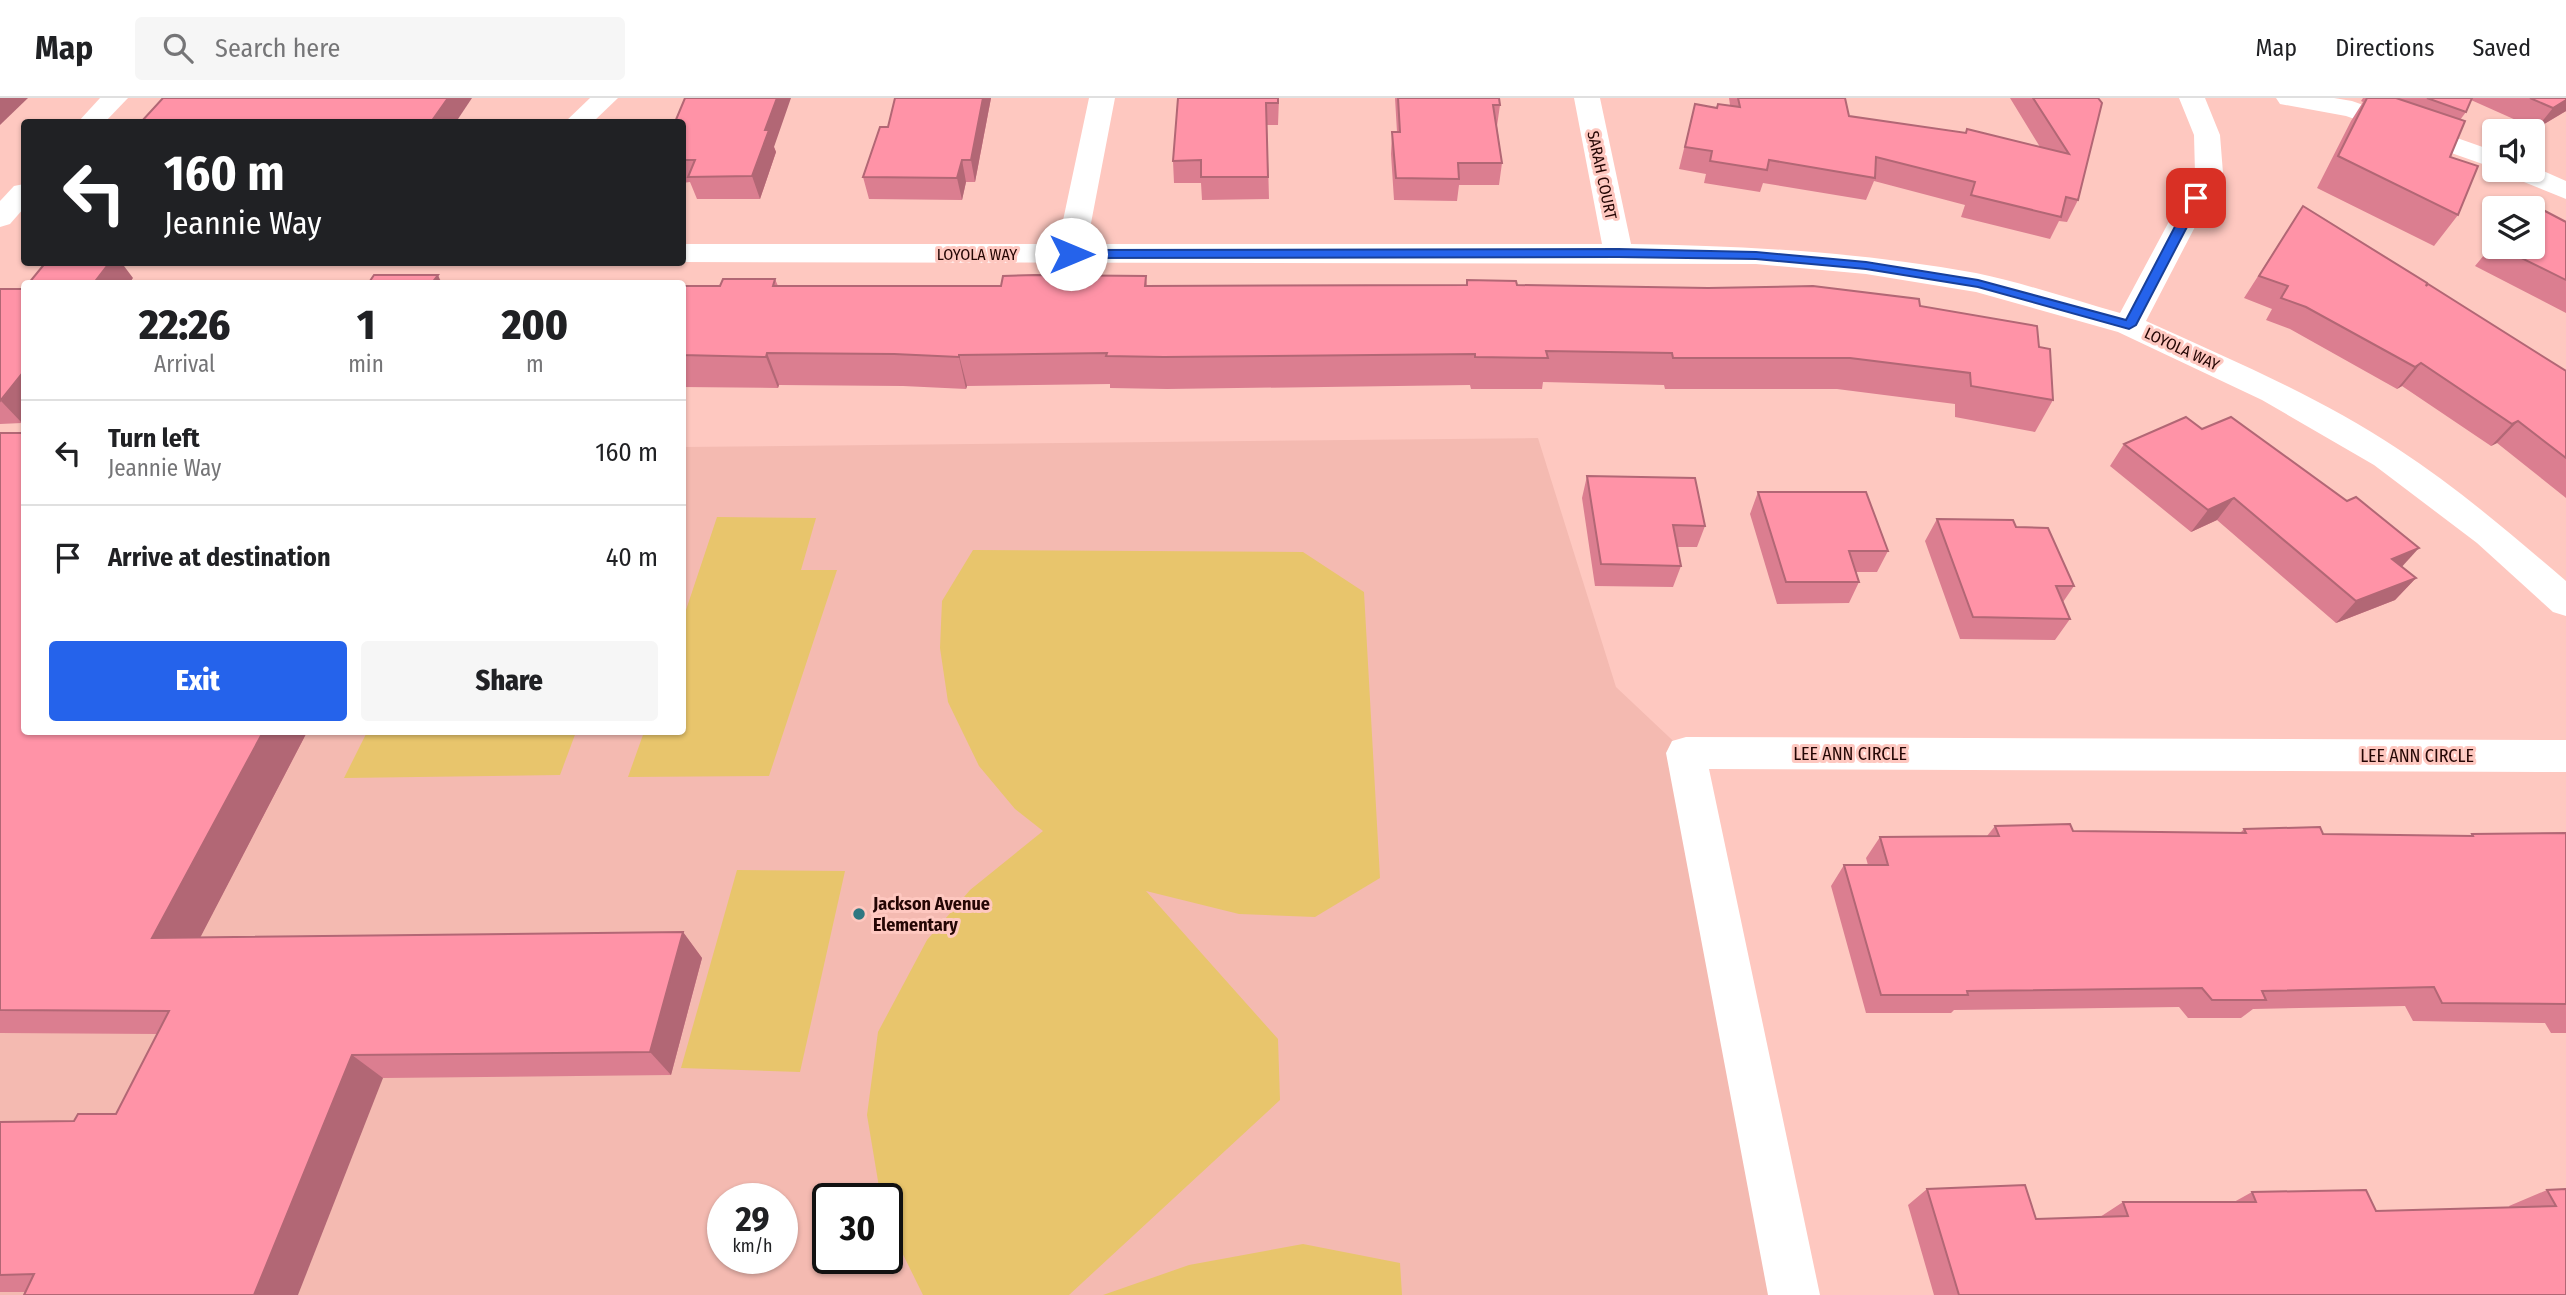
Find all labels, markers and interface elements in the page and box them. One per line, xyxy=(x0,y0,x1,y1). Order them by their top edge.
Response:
search box xyxy=(135,17,625,80)
text: Map xyxy=(35,28,93,68)
icon: search xyxy=(159,29,197,67)
text: Search here xyxy=(215,33,340,64)
text: Map xyxy=(2256,34,2297,62)
text: Directions xyxy=(2335,34,2434,62)
text: Saved xyxy=(2472,34,2531,62)
map controls xyxy=(2482,119,2545,259)
button: sound xyxy=(2482,119,2545,182)
street label: SARAH COURT xyxy=(1583,129,1621,222)
text: 160 m xyxy=(164,144,285,203)
icon: left xyxy=(49,147,140,238)
pin xyxy=(2166,168,2226,228)
icon: arrive xyxy=(2177,179,2215,217)
button: layers xyxy=(2482,196,2545,259)
text: Jeannie Way xyxy=(164,204,322,242)
position arrow xyxy=(1034,217,1108,291)
street label: LOYOLA WAY xyxy=(937,245,1017,264)
text: 22:26 xyxy=(139,300,230,350)
text: 1 xyxy=(357,300,375,350)
text: 200 xyxy=(502,300,568,350)
street label: LOYOLA WAY xyxy=(2142,323,2222,375)
text: Arrival xyxy=(154,350,215,378)
text: min xyxy=(348,350,384,378)
text: m xyxy=(526,350,544,378)
text: Turn left xyxy=(108,423,200,454)
icon: left xyxy=(49,434,87,472)
text: 160 m xyxy=(595,437,658,468)
text: Jeannie Way xyxy=(108,454,221,482)
icon: arrive xyxy=(49,539,87,577)
text: Arrive at destination xyxy=(108,542,331,573)
text: 40 m xyxy=(606,542,658,573)
button: Exit xyxy=(49,641,347,721)
button: Share xyxy=(361,641,658,721)
street label: LEE ANN CIRCLE xyxy=(1793,743,1907,765)
street label: LEE ANN CIRCLE xyxy=(2360,745,2474,767)
place label: Jackson Avenue Elementary xyxy=(872,893,990,936)
marker: Jackson Avenue Elementary xyxy=(851,906,867,922)
speed limit sign: 30 xyxy=(812,1183,903,1274)
text: 29 xyxy=(735,1198,770,1240)
text: km/h xyxy=(732,1235,773,1257)

